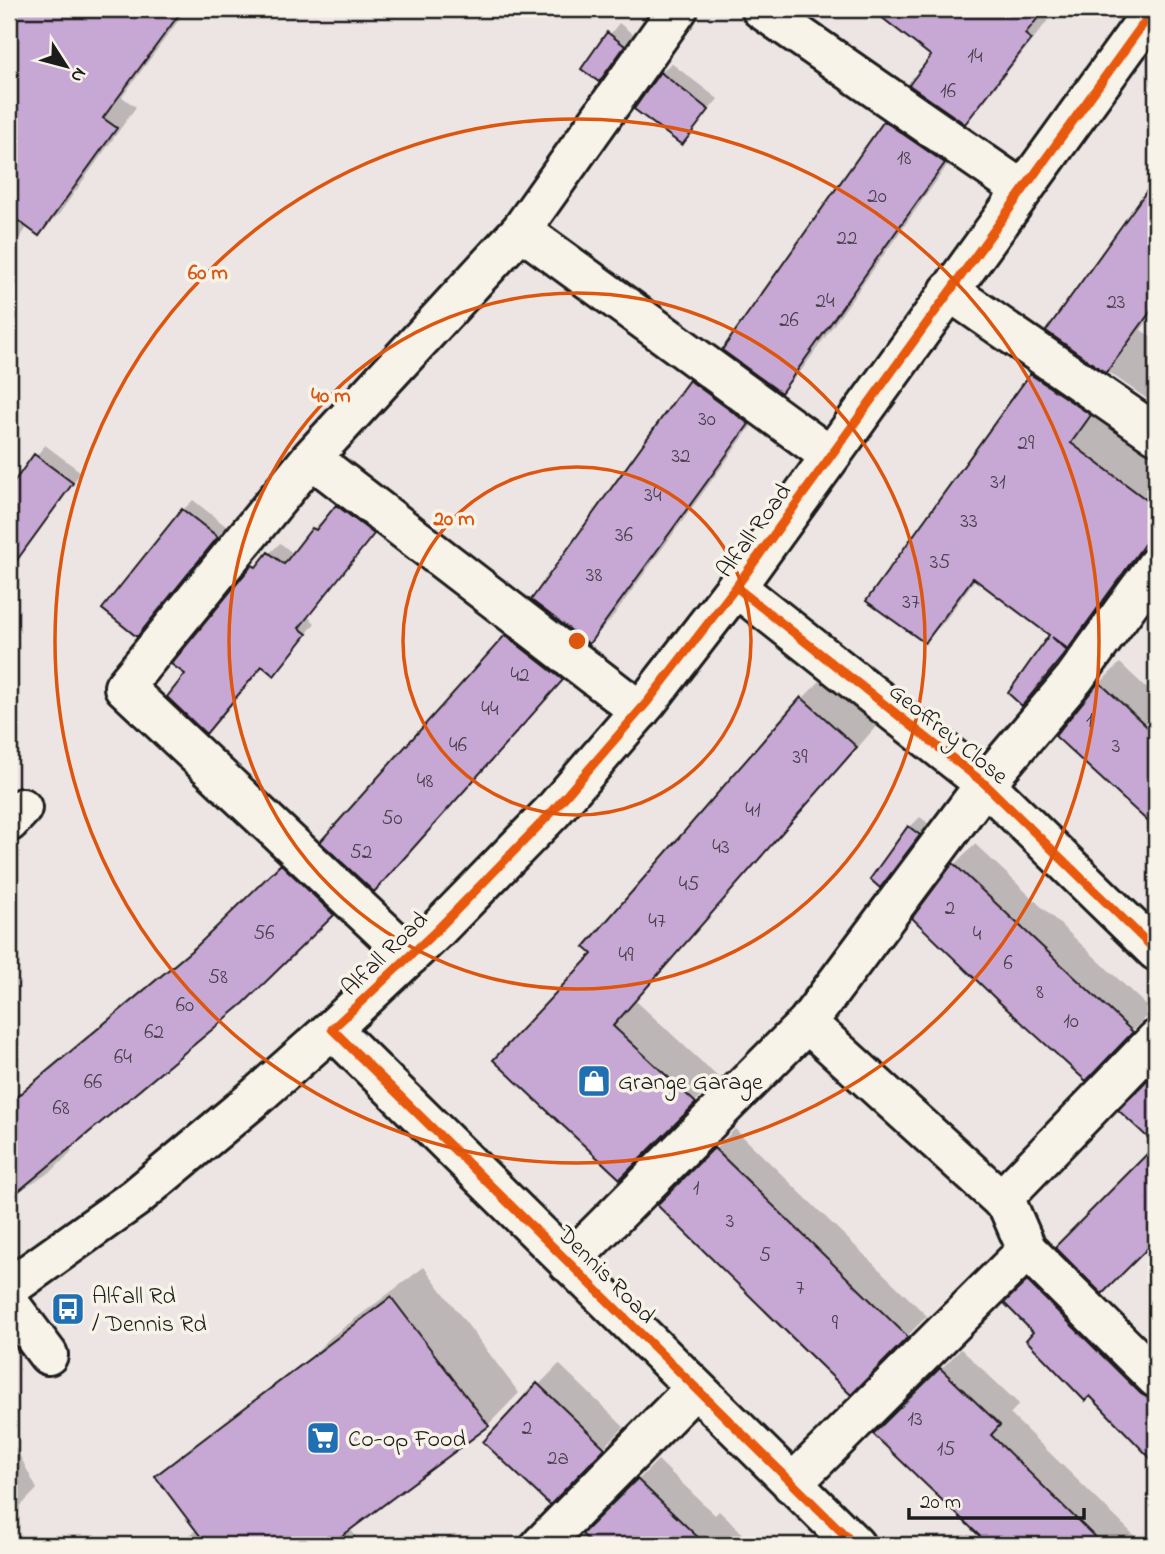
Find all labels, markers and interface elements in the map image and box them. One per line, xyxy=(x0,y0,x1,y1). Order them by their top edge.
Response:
north arrow xyxy=(32,32,102,102)
house number: 14 xyxy=(967,42,983,72)
text: N xyxy=(63,61,92,88)
house number: 16 xyxy=(940,77,956,107)
house number: 18 xyxy=(897,144,911,174)
house number: 20 xyxy=(867,182,887,212)
house number: 22 xyxy=(837,224,857,254)
text: 60 m xyxy=(188,259,228,289)
house number: 24 xyxy=(815,287,835,317)
house number: 23 xyxy=(1106,288,1126,318)
house number: 26 xyxy=(779,306,799,336)
text: 40 m xyxy=(311,382,351,412)
house number: 30 xyxy=(698,405,716,435)
house number: 29 xyxy=(1018,429,1035,459)
house number: 32 xyxy=(671,442,691,472)
house number: 31 xyxy=(990,468,1006,498)
street label: Alfall Road xyxy=(709,477,802,586)
house number: 34 xyxy=(644,481,662,511)
text: 20 m xyxy=(432,505,475,535)
house number: 33 xyxy=(960,507,978,537)
house number: 36 xyxy=(615,521,633,551)
house number: 35 xyxy=(930,548,950,578)
house number: 38 xyxy=(586,561,602,591)
house number: 37 xyxy=(902,588,920,618)
centre of rings xyxy=(565,629,589,653)
house number: 42 xyxy=(510,661,530,691)
street label: Geoffrey Close xyxy=(879,676,1015,795)
house number: 44 xyxy=(481,695,499,725)
house number: 1 xyxy=(1086,706,1093,736)
house number: 46 xyxy=(449,731,467,761)
house number: 3 xyxy=(1112,732,1120,762)
house number: 39 xyxy=(793,743,808,773)
house number: 48 xyxy=(417,767,433,797)
house number: 41 xyxy=(745,796,761,826)
house number: 50 xyxy=(381,804,403,834)
house number: 43 xyxy=(712,833,730,863)
house number: 52 xyxy=(350,838,372,868)
house number: 45 xyxy=(679,870,699,900)
house number: 2 xyxy=(945,894,955,924)
street label: Alfall Road xyxy=(334,904,438,1005)
house number: 47 xyxy=(648,907,666,937)
house number: 56 xyxy=(253,919,275,949)
house number: 4 xyxy=(973,920,982,950)
house number: 49 xyxy=(619,941,634,971)
house number: 6 xyxy=(1003,949,1013,979)
house number: 58 xyxy=(208,963,228,993)
house number: 8 xyxy=(1036,978,1044,1008)
house number: 60 xyxy=(176,991,194,1021)
house number: 10 xyxy=(1063,1007,1079,1037)
house number: 62 xyxy=(144,1018,164,1048)
house number: 64 xyxy=(114,1043,132,1073)
shop icon: Grange Garage xyxy=(575,1062,613,1100)
place label: Grange Garage xyxy=(618,1066,763,1101)
house number: 66 xyxy=(84,1068,102,1098)
house number: 68 xyxy=(52,1094,70,1124)
house number: 1 xyxy=(693,1174,700,1204)
house number: 3 xyxy=(726,1207,734,1237)
street label: Dennis Road xyxy=(547,1218,663,1333)
house number: 5 xyxy=(759,1241,771,1271)
house number: 7 xyxy=(796,1274,805,1304)
place label: Alfall Rd / Dennis Rd xyxy=(92,1280,207,1343)
bus stop icon: Alfall Rd / Dennis Rd xyxy=(49,1290,87,1328)
house number: 9 xyxy=(832,1309,839,1339)
house number: 13 xyxy=(907,1405,923,1435)
house number: 2 xyxy=(522,1414,532,1444)
supermarket icon: Co-op Food xyxy=(304,1419,342,1457)
place label: Co-op Food xyxy=(348,1423,467,1458)
house number: 15 xyxy=(937,1435,955,1465)
house number: 2a xyxy=(547,1444,569,1474)
scale bar xyxy=(909,1477,1084,1521)
text: 20 m xyxy=(920,1488,961,1518)

